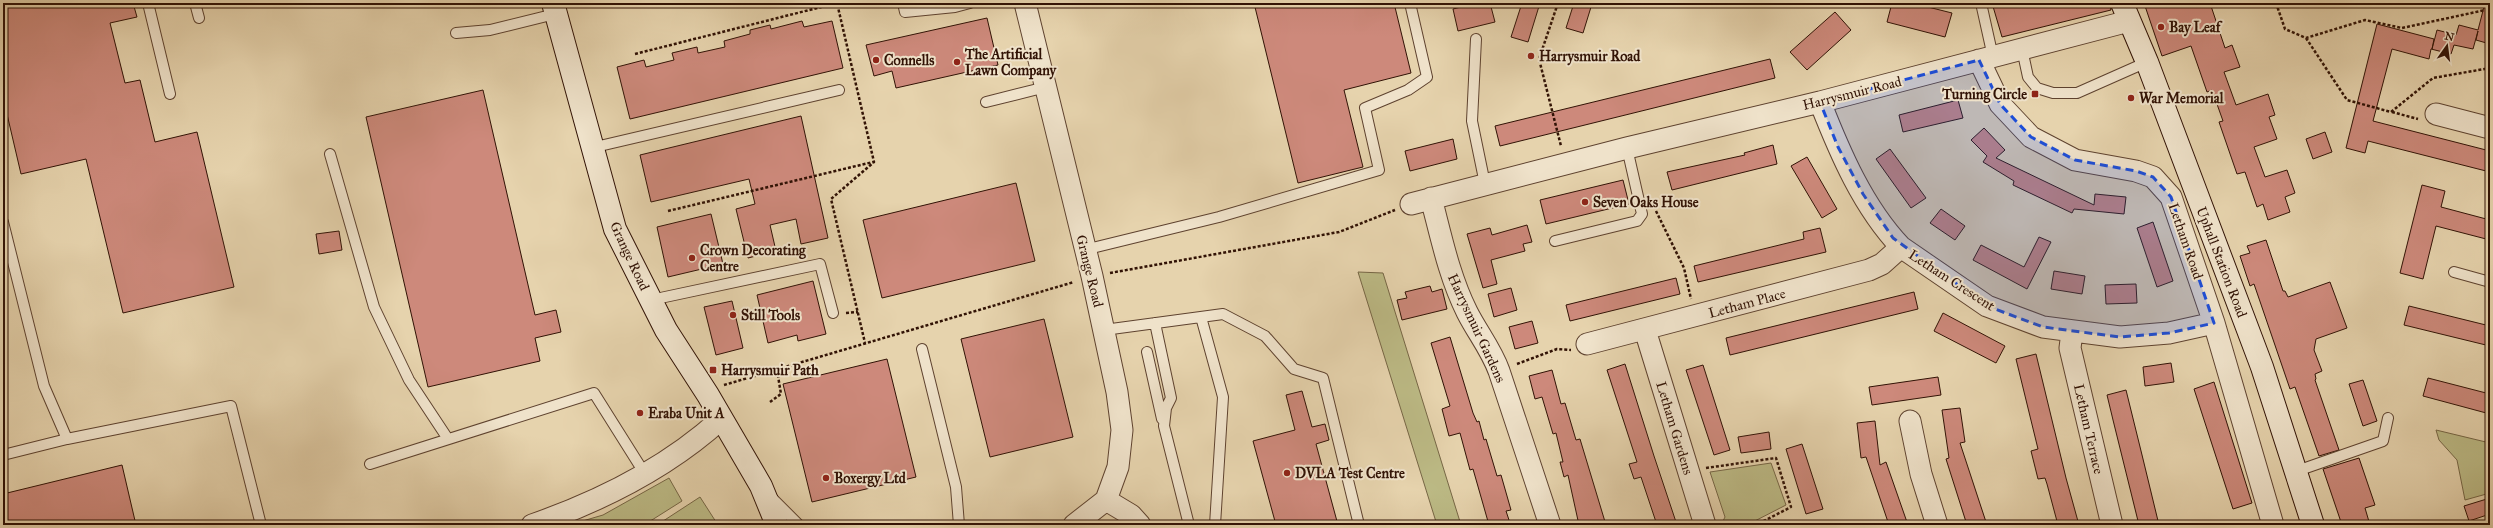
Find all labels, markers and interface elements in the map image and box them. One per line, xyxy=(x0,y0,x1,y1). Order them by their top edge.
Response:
place label: Bay Leaf xyxy=(2169,19,2223,37)
marker: Bay Leaf xyxy=(2156,22,2166,32)
north arrow xyxy=(2427,26,2467,66)
text: N xyxy=(2443,29,2456,44)
place label: The Artificial Lawn Company xyxy=(964,46,1058,80)
place label: Harrysmuir Road xyxy=(1539,48,1641,66)
marker: Harrysmuir Road xyxy=(1526,51,1536,61)
place label: Connells xyxy=(884,52,934,69)
marker: Connells xyxy=(871,55,881,65)
marker: The Artificial Lawn Company xyxy=(952,57,962,67)
street label: Harrysmuir Road xyxy=(1801,73,1903,114)
place label: Turning Circle xyxy=(1941,86,2027,104)
marker: Turning Circle xyxy=(2030,89,2040,99)
place label: War Memorial xyxy=(2139,90,2225,107)
marker: War Memorial xyxy=(2126,93,2136,103)
place label: Seven Oaks House xyxy=(1593,194,1699,211)
marker: Seven Oaks House xyxy=(1580,197,1590,207)
street label: Letham Road xyxy=(2165,201,2206,281)
street label: Uphall Station Road xyxy=(2193,204,2250,320)
street label: Grange Road xyxy=(606,219,653,293)
street label: Grange Road xyxy=(1072,233,1107,309)
place label: Crown Decorating Centre xyxy=(700,242,806,275)
street label: Letham Crescent xyxy=(1905,246,1998,315)
marker: Crown Decorating Centre xyxy=(687,253,697,263)
street label: Harrysmuir Gardens xyxy=(1444,271,1509,385)
street label: Letham Place xyxy=(1707,285,1788,322)
place label: Still Tools xyxy=(741,307,800,324)
marker: Still Tools xyxy=(728,310,738,320)
place label: Harrysmuir Path xyxy=(721,362,819,380)
marker: Harrysmuir Path xyxy=(708,365,718,375)
street label: Letham Gardens xyxy=(1652,380,1697,477)
street label: Letham Terrace xyxy=(2070,382,2107,476)
place label: Eraba Unit A xyxy=(648,405,725,422)
marker: Eraba Unit A xyxy=(635,408,645,418)
place label: DVLA Test Centre xyxy=(1295,465,1405,482)
marker: DVLA Test Centre xyxy=(1282,468,1292,478)
place label: Boxergy Ltd xyxy=(834,470,907,488)
marker: Boxergy Ltd xyxy=(821,473,831,483)

